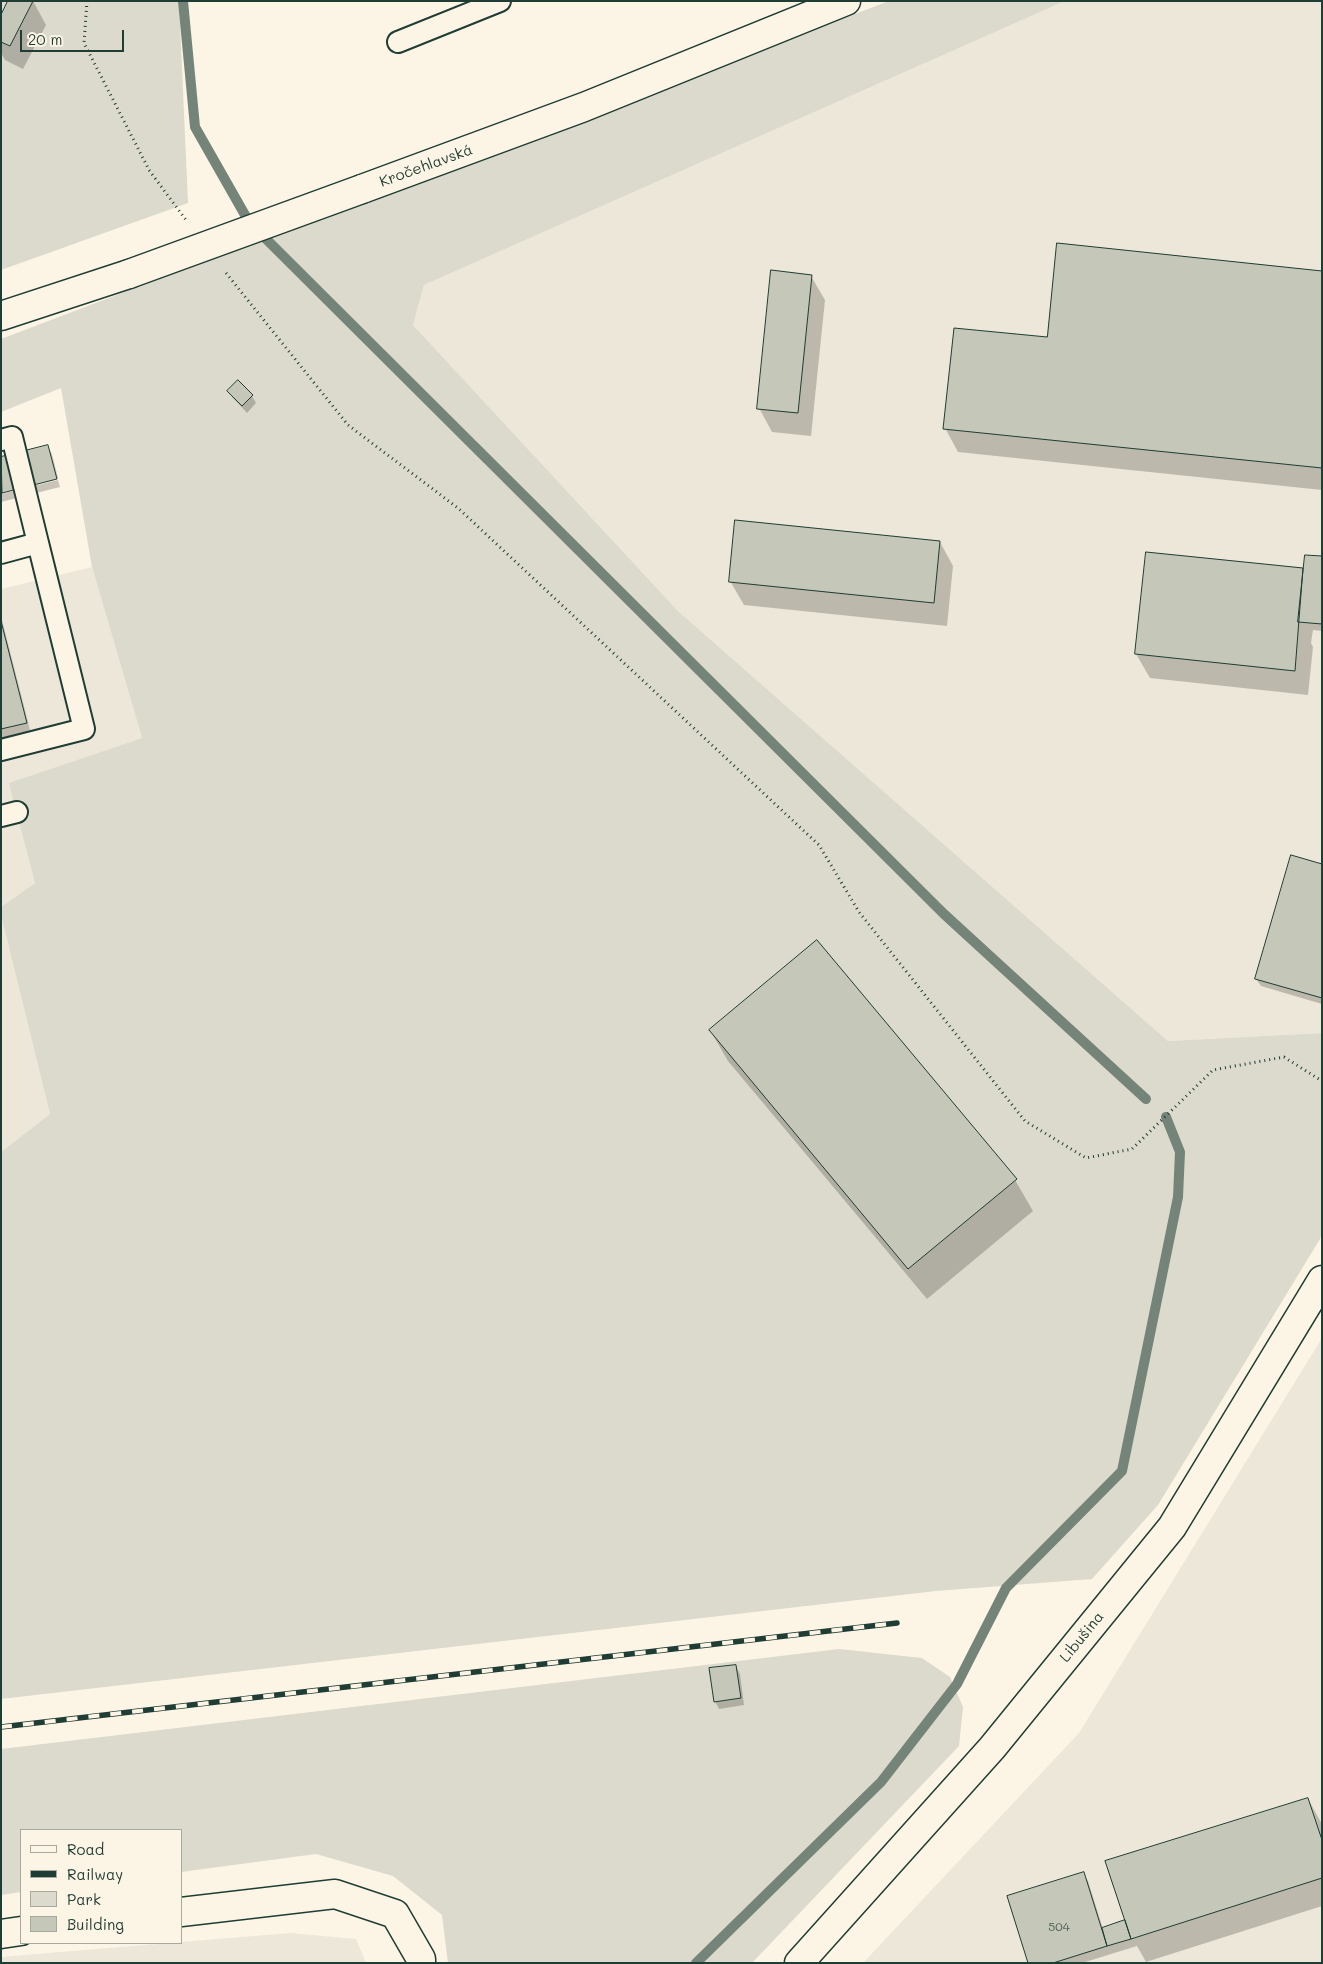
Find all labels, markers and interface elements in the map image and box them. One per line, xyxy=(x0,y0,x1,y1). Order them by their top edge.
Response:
scale bar xyxy=(22,20,126,52)
text: 20 m xyxy=(28,29,62,49)
street label: Kročehlavská xyxy=(377,141,475,191)
street label: Libušina xyxy=(1056,1608,1108,1666)
legend xyxy=(20,1829,182,1944)
text: Road xyxy=(67,1839,104,1859)
text: Railway xyxy=(67,1864,123,1884)
text: Park xyxy=(67,1889,101,1909)
text: Building xyxy=(67,1914,124,1934)
house number: 504 xyxy=(1048,1920,1070,1934)

